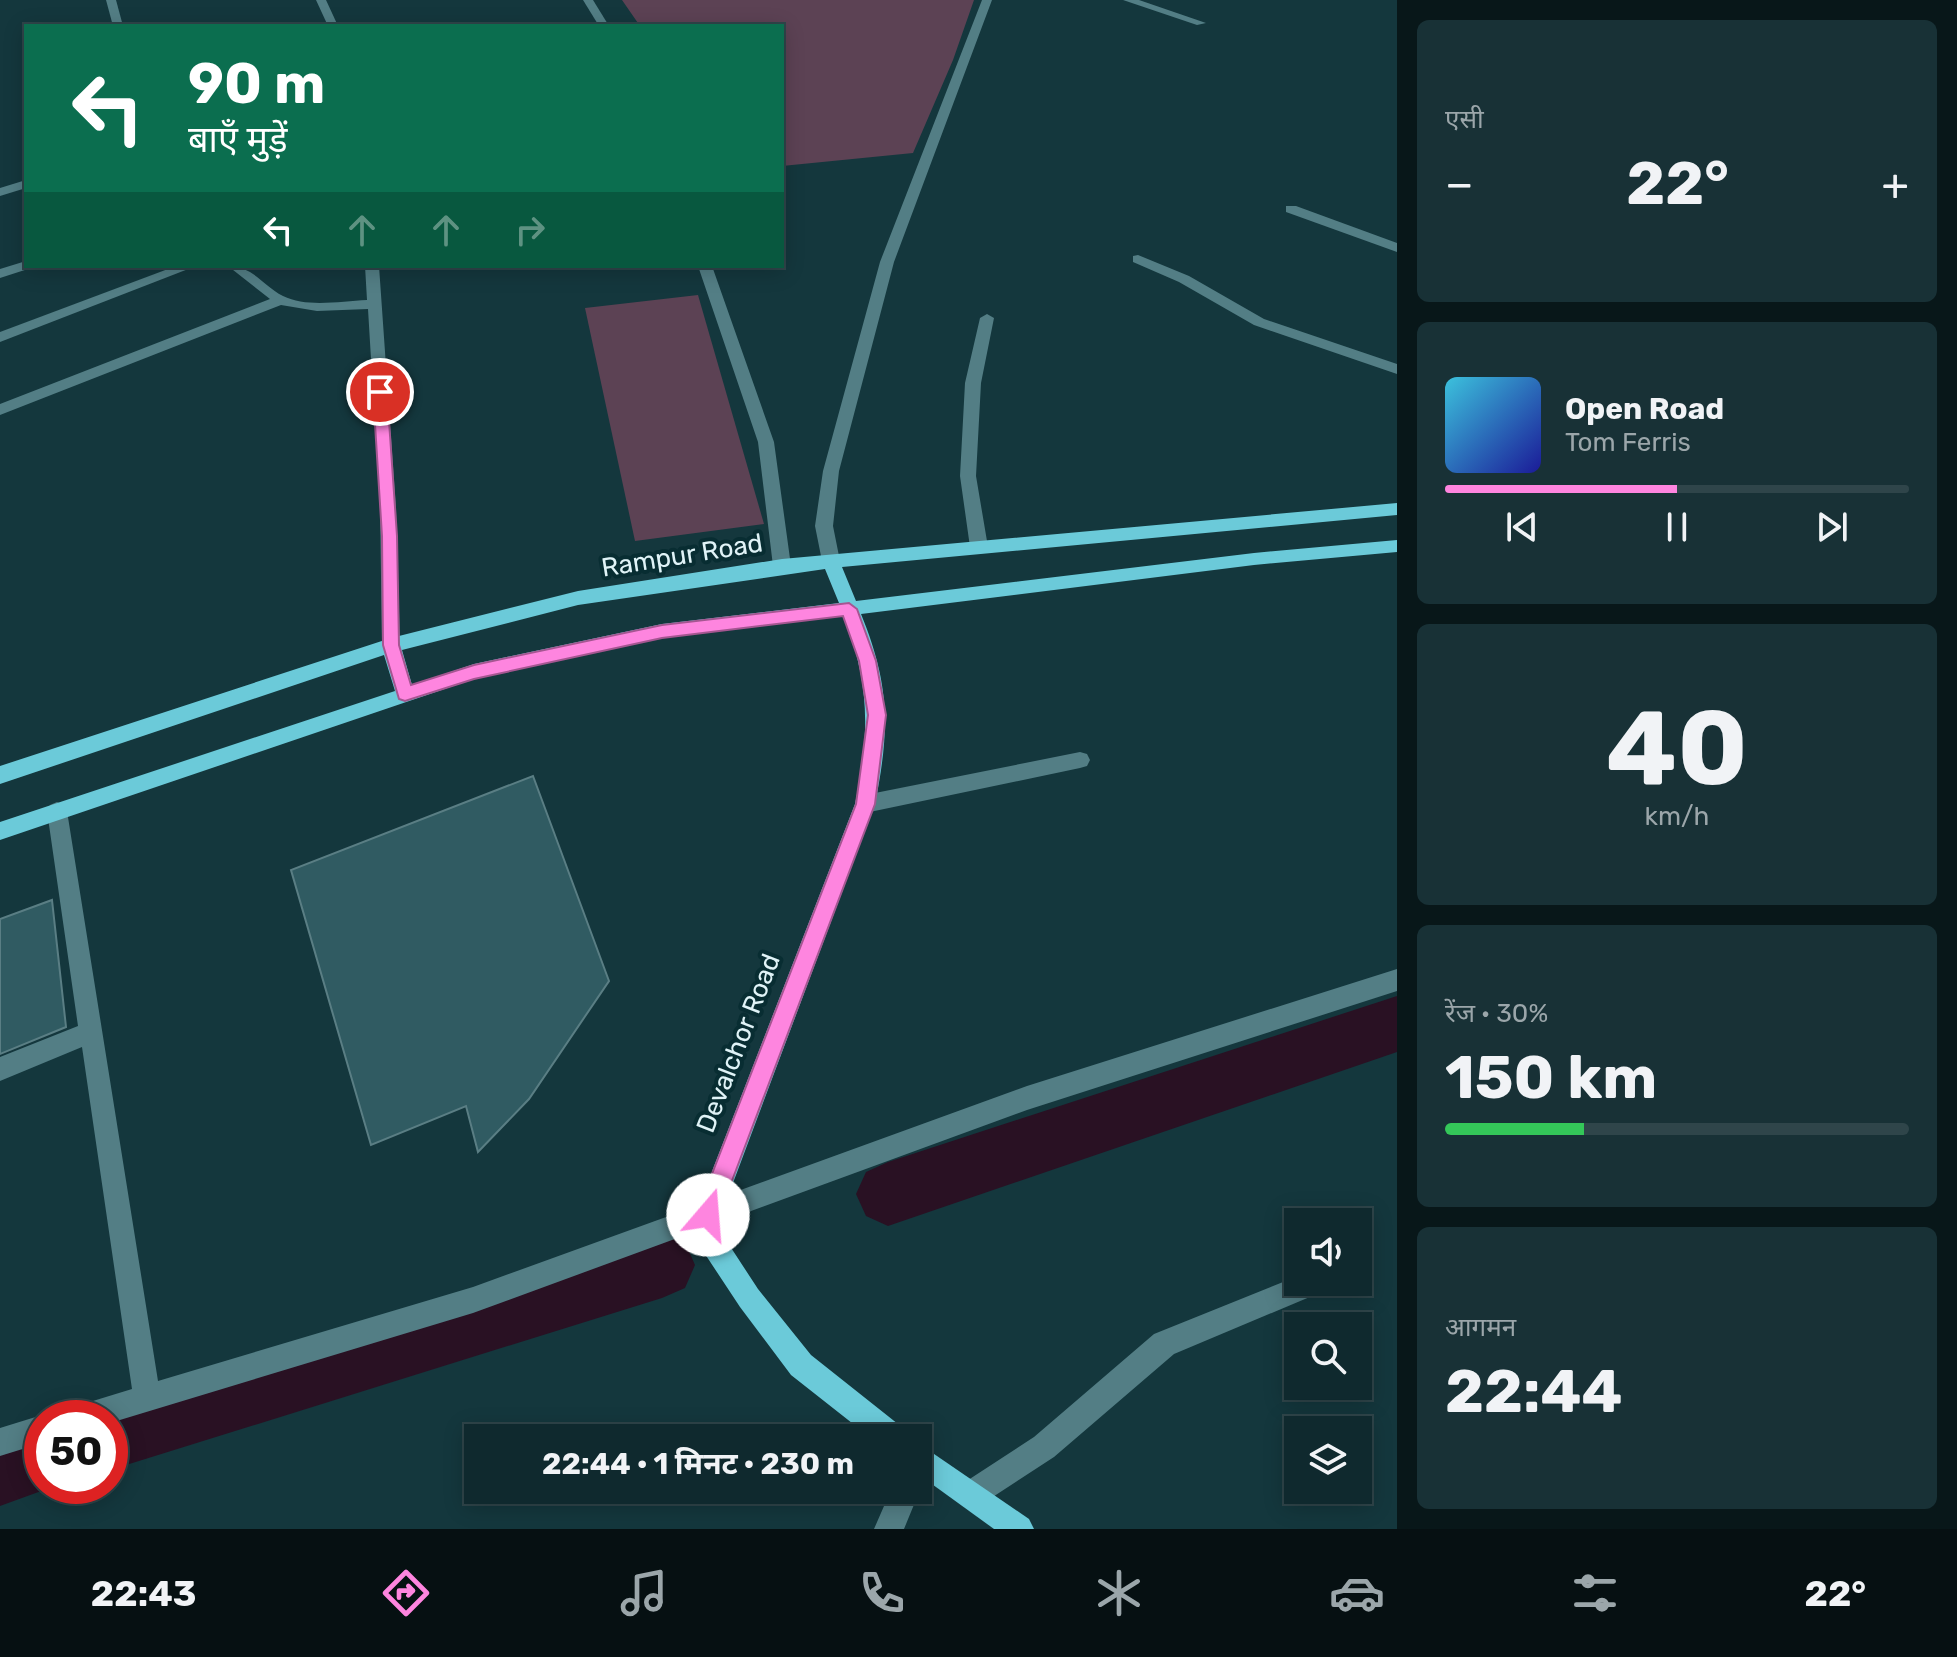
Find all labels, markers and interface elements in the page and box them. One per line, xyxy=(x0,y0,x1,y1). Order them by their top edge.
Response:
text: 90 m xyxy=(188,51,325,117)
icon: left xyxy=(56,56,160,160)
text: एसी xyxy=(1445,104,1484,135)
text: बाएँ मुड़ें xyxy=(188,118,287,161)
text: 22° xyxy=(1626,148,1729,219)
text: − xyxy=(1445,158,1474,210)
text: + xyxy=(1882,158,1909,210)
icon: left xyxy=(256,208,300,252)
icon: ahead xyxy=(340,208,384,252)
icon: ahead xyxy=(424,208,468,252)
icon: right xyxy=(508,208,552,252)
pin xyxy=(346,358,414,426)
icon: arrive xyxy=(358,370,402,414)
text: Open Road xyxy=(1565,391,1724,427)
text: Tom Ferris xyxy=(1565,427,1691,458)
icon: previous xyxy=(1500,505,1544,549)
icon: pause xyxy=(1655,505,1699,549)
icon: next xyxy=(1810,505,1854,549)
street label: Rampur Road xyxy=(599,527,765,584)
text: 40 xyxy=(1606,687,1748,810)
text: km/h xyxy=(1645,801,1709,832)
street label: Devalchor Road xyxy=(690,949,787,1137)
text: रेंज · 30% xyxy=(1445,998,1548,1029)
text: 150 km xyxy=(1445,1042,1657,1113)
position arrow xyxy=(666,1173,750,1257)
map controls xyxy=(1284,1208,1372,1504)
button: sound xyxy=(1284,1208,1372,1296)
button: search xyxy=(1284,1312,1372,1400)
text: आगमन xyxy=(1445,1312,1516,1343)
text: 22:44 xyxy=(1445,1356,1622,1427)
speed limit sign: 50 xyxy=(24,1400,128,1504)
button: layers xyxy=(1284,1416,1372,1504)
text: 22:44 · 1 मिनट · 230 m xyxy=(542,1446,854,1482)
icon: directions xyxy=(378,1565,434,1621)
icon: music xyxy=(616,1565,672,1621)
icon: phone xyxy=(854,1565,910,1621)
icon: climate xyxy=(1091,1565,1147,1621)
icon: car xyxy=(1329,1565,1385,1621)
icon: filters xyxy=(1567,1565,1623,1621)
text: 22:43 xyxy=(91,1572,196,1615)
text: 22° xyxy=(1805,1572,1866,1615)

